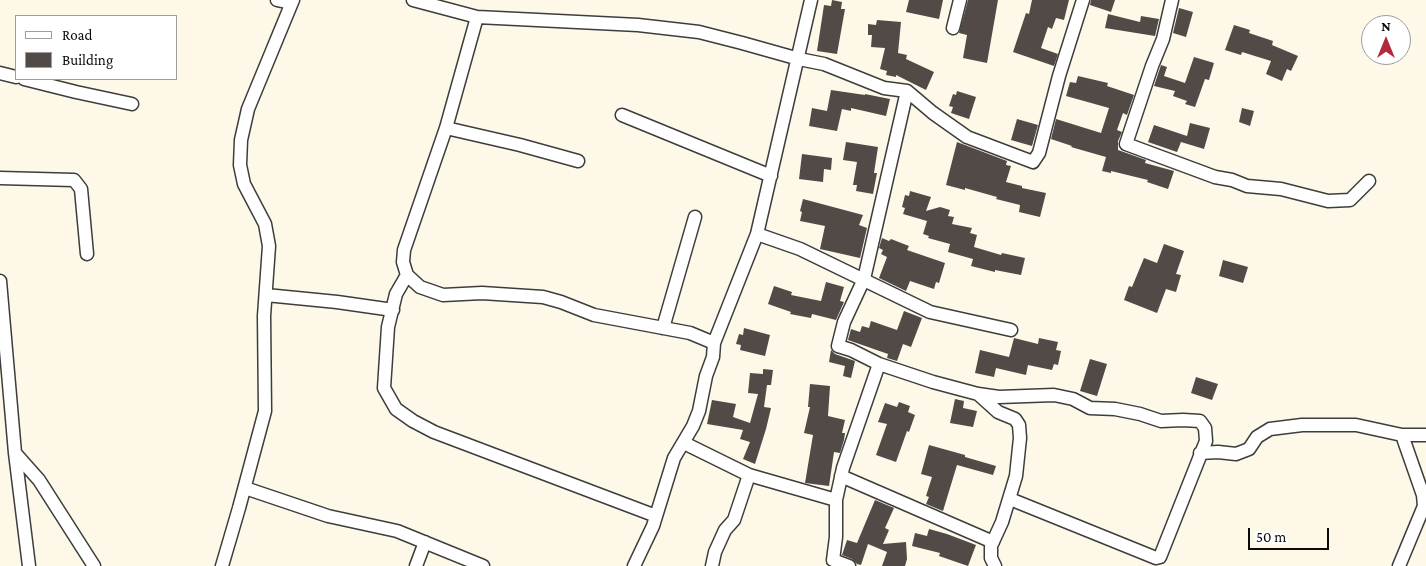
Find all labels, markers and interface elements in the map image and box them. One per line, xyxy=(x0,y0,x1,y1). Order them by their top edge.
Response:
legend xyxy=(15,15,178,80)
north arrow xyxy=(1361,15,1411,65)
text: N xyxy=(1381,18,1391,34)
text: Road xyxy=(62,27,92,43)
text: Building xyxy=(62,52,113,68)
scale bar xyxy=(1251,518,1332,550)
text: 50 m xyxy=(1256,529,1286,545)

